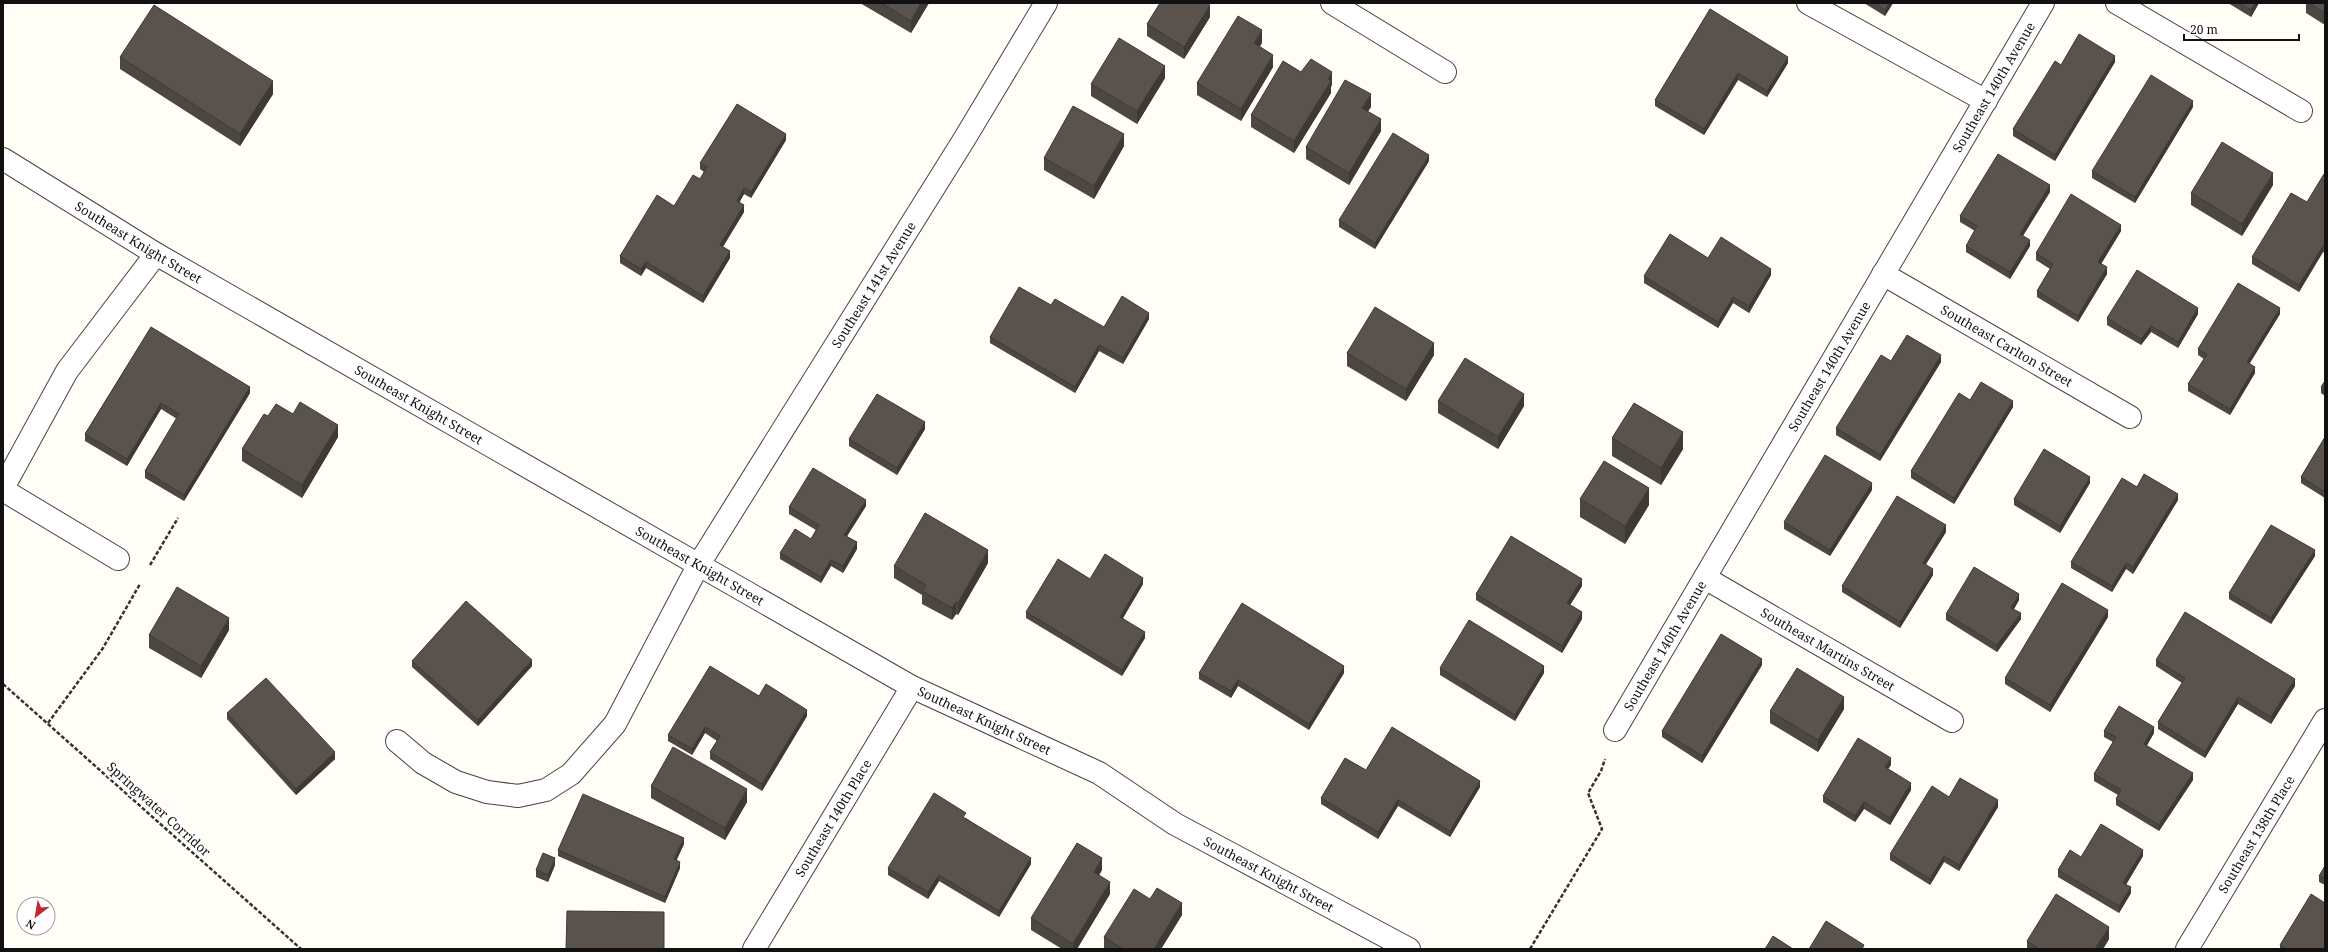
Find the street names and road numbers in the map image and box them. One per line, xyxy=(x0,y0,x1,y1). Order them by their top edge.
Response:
street label: Southeast 140th Avenue xyxy=(1948,19,2039,156)
street label: Southeast Knight Street xyxy=(72,197,205,288)
street label: Southeast 141st Avenue xyxy=(827,218,920,351)
street label: Southeast 140th Avenue xyxy=(1784,298,1875,435)
street label: Southeast Carlton Street xyxy=(1938,300,2076,391)
street label: Southeast Knight Street xyxy=(351,361,487,449)
street label: Southeast Knight Street xyxy=(633,522,768,610)
street label: Southeast 140th Avenue xyxy=(1619,577,1710,714)
street label: Southeast Martins Street xyxy=(1758,603,1899,695)
street label: Southeast Knight Street xyxy=(915,682,1054,759)
street label: Southeast 140th Place xyxy=(791,756,875,880)
street label: Springwater Corridor xyxy=(103,758,215,860)
street label: Southeast 138th Place xyxy=(2214,772,2299,896)
street label: Southeast Knight Street xyxy=(1201,832,1337,916)

